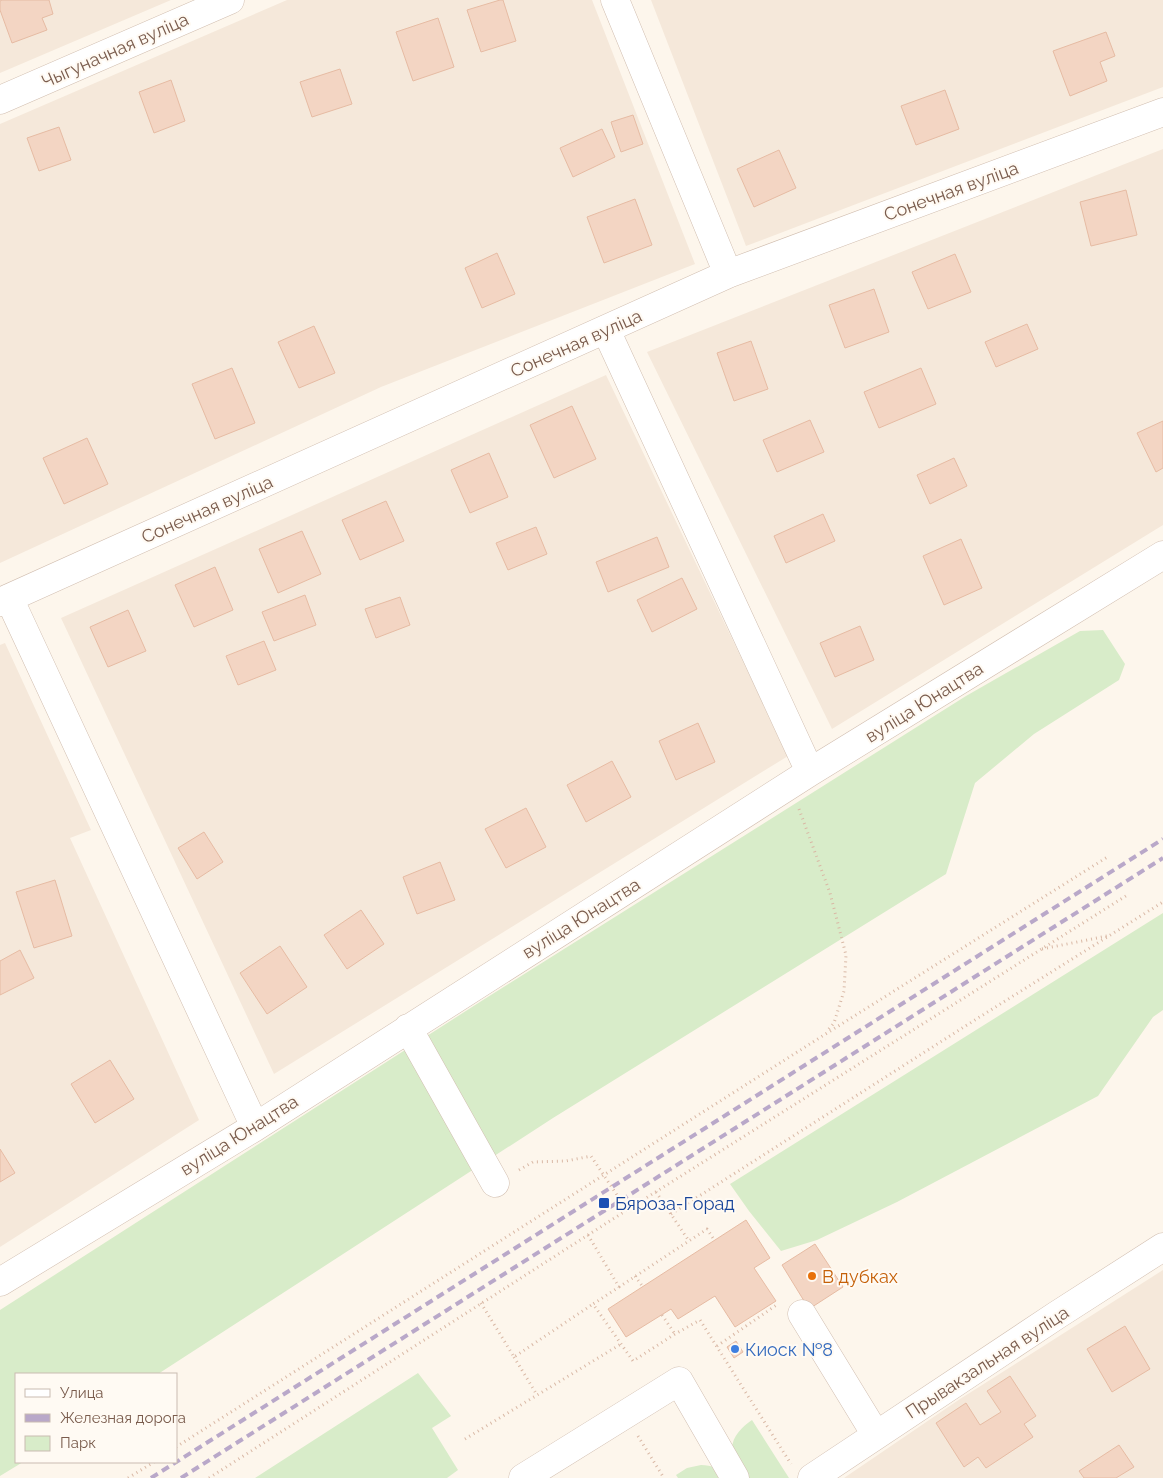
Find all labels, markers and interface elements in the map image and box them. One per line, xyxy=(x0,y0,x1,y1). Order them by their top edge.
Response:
street label: Чыгуначная вуліца xyxy=(38,8,192,92)
street label: Сонечная вуліца xyxy=(881,157,1021,225)
street label: Сонечная вуліца xyxy=(507,305,645,381)
street label: Сонечная вуліца xyxy=(138,471,276,547)
street label: вуліца Юнацтва xyxy=(861,657,987,747)
street label: вуліца Юнацтва xyxy=(518,873,644,963)
street label: вуліца Юнацтва xyxy=(176,1090,302,1180)
place label: Бяроза-Горад xyxy=(615,1193,735,1214)
marker: Бяроза-Горад xyxy=(597,1196,611,1210)
place label: В дубках xyxy=(822,1266,898,1287)
marker: В дубках xyxy=(806,1270,818,1282)
street label: Прывакзальная вуліца xyxy=(902,1301,1072,1423)
place label: Киоск №8 xyxy=(745,1339,833,1360)
marker: Киоск №8 xyxy=(729,1343,741,1355)
legend xyxy=(15,1373,178,1463)
text: Улица xyxy=(60,1384,104,1402)
text: Железная дорога xyxy=(60,1409,186,1427)
text: Парк xyxy=(60,1434,96,1452)

